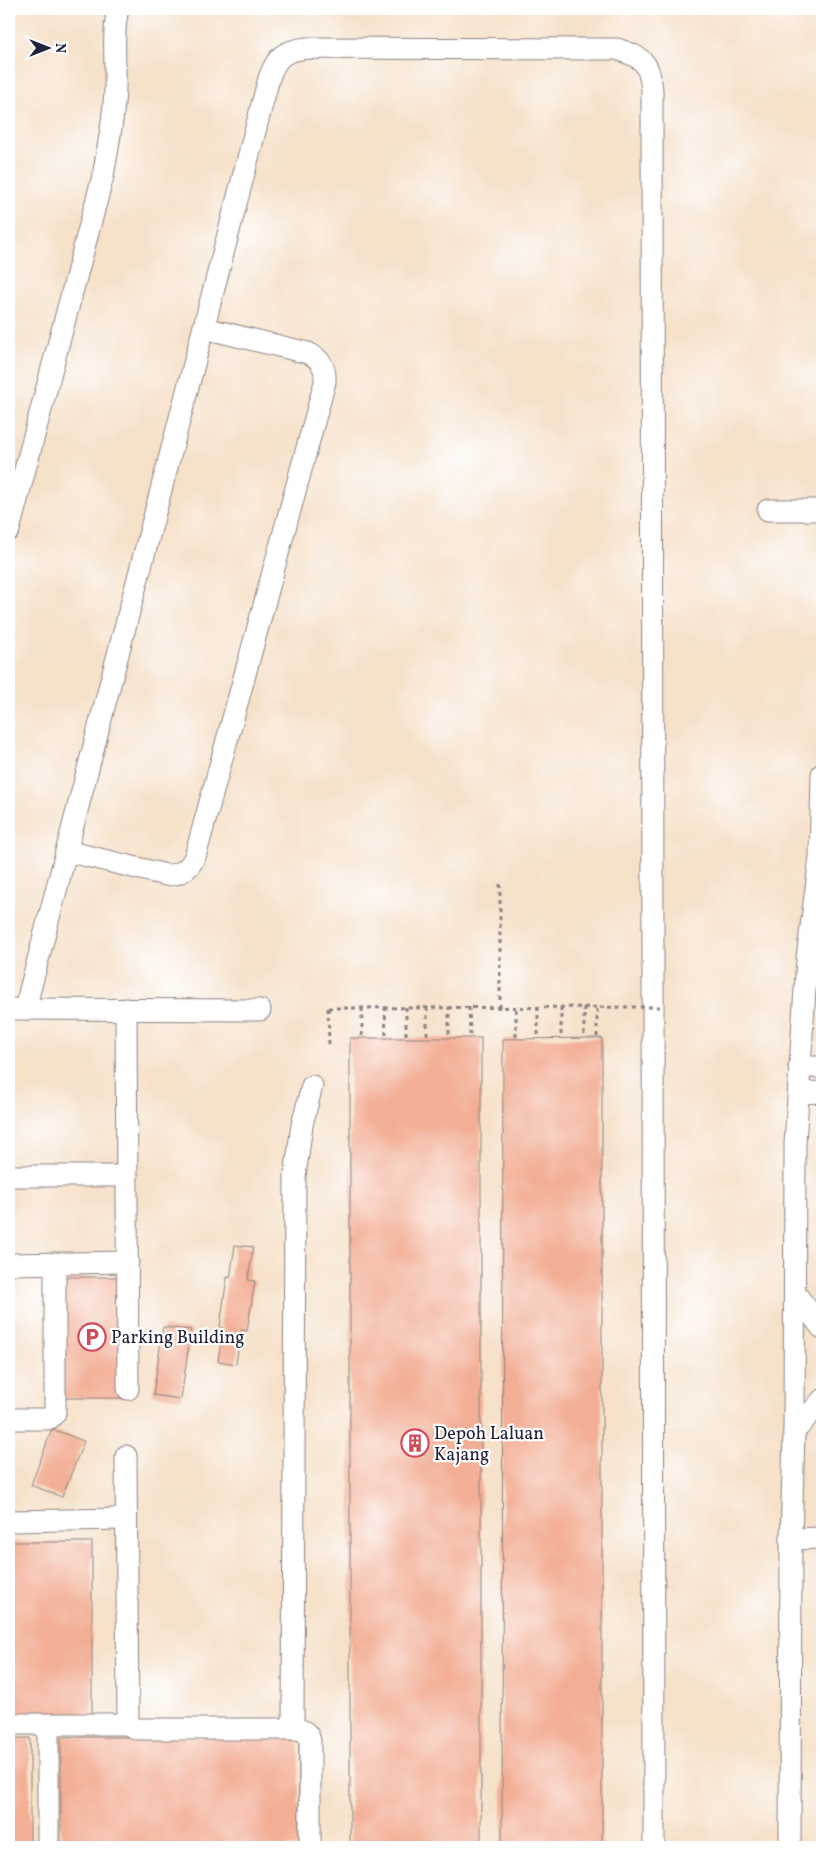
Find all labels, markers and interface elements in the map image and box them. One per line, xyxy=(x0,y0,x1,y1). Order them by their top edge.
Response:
north arrow xyxy=(22,22,72,72)
text: N xyxy=(50,43,69,53)
parking icon: Parking Building xyxy=(77,1322,107,1352)
place label: Parking Building xyxy=(111,1326,244,1351)
place label: Depoh Laluan Kajang xyxy=(434,1422,544,1468)
building icon: Depoh Laluan Kajang xyxy=(400,1428,430,1458)

